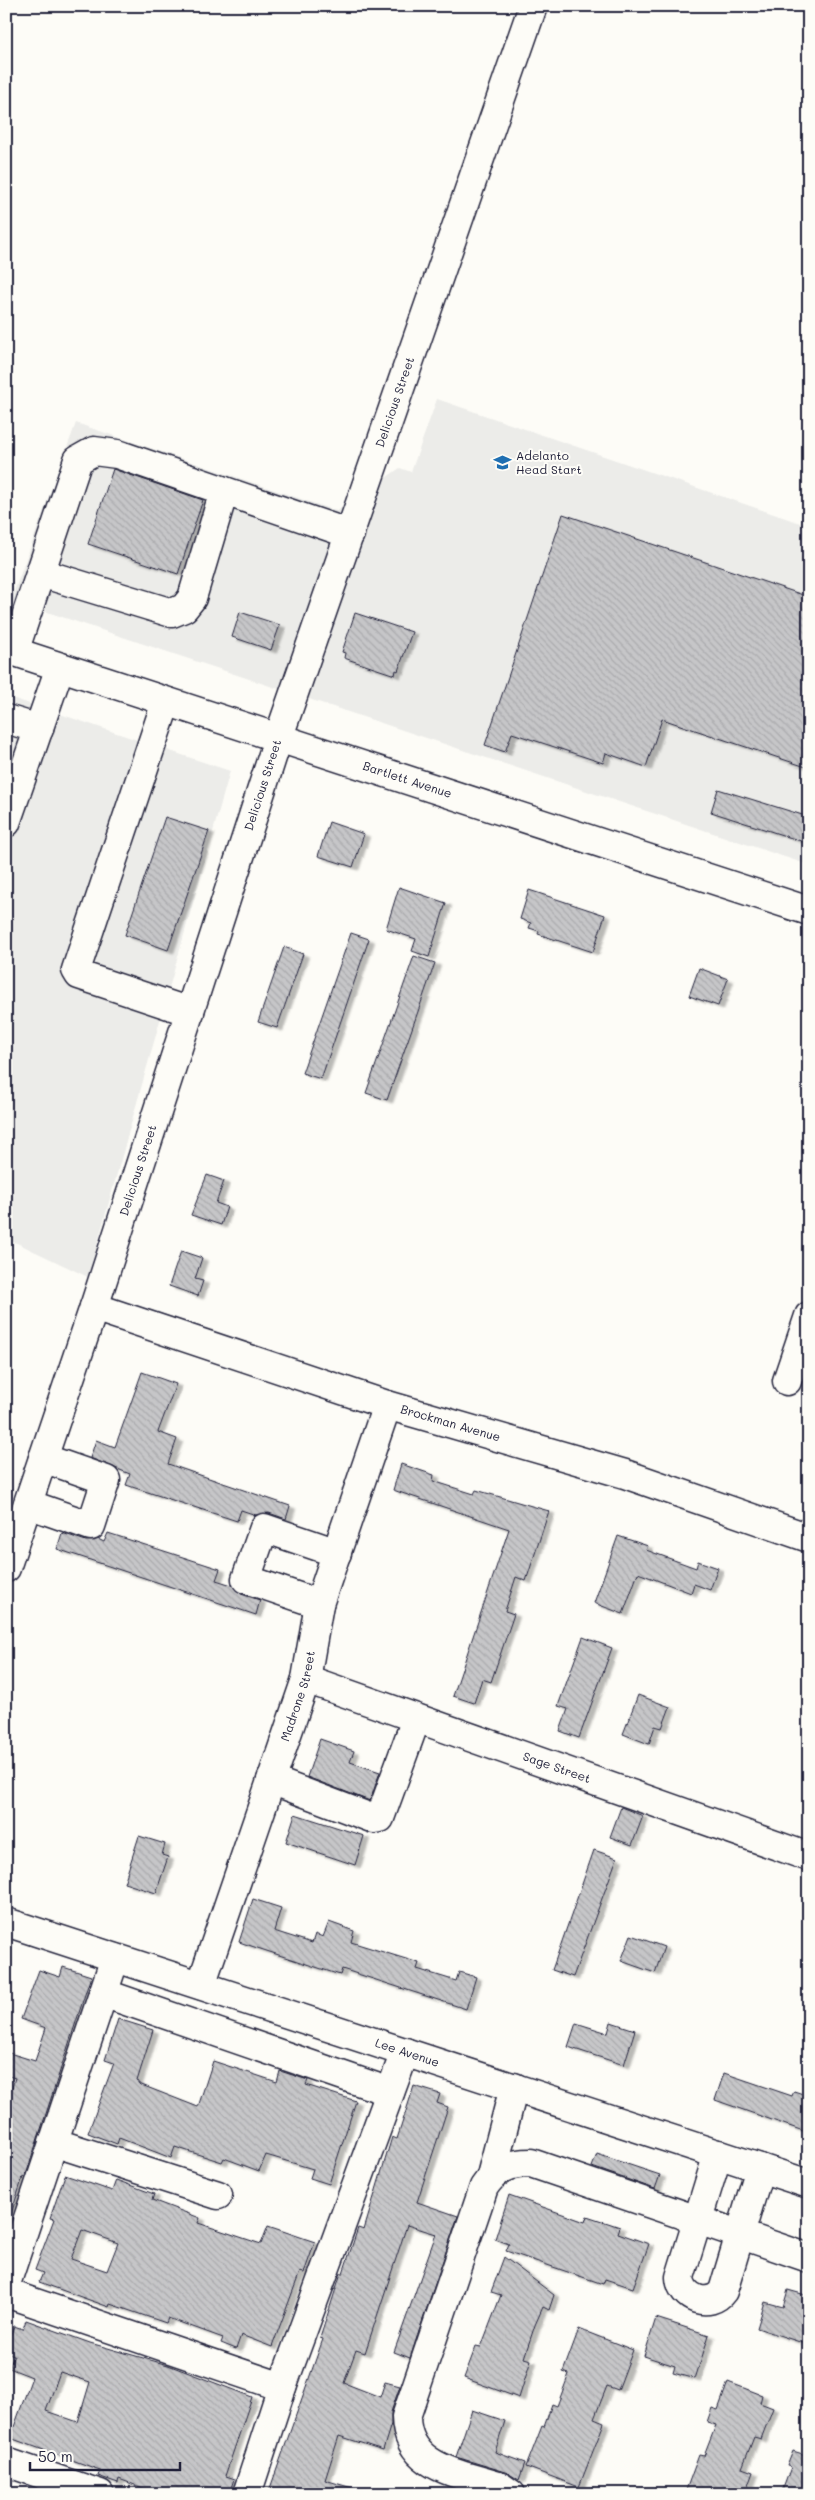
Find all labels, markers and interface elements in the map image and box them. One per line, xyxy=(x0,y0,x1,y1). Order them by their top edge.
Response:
street label: Delicious Street xyxy=(371,355,417,449)
place label: Adelanto Head Start xyxy=(516,447,582,477)
school or university icon: Adelanto Head Start xyxy=(492,453,512,473)
street label: Delicious Street xyxy=(240,737,284,832)
street label: Bartlett Avenue xyxy=(361,757,454,801)
street label: Delicious Street xyxy=(115,1123,160,1218)
street label: Brockman Avenue xyxy=(399,1400,502,1444)
street label: Madrone Street xyxy=(276,1649,318,1743)
street label: Sage Street xyxy=(521,1747,593,1786)
street label: Lee Avenue xyxy=(373,2034,442,2070)
scale bar xyxy=(30,2440,180,2472)
text: 50 m xyxy=(38,2446,73,2466)

